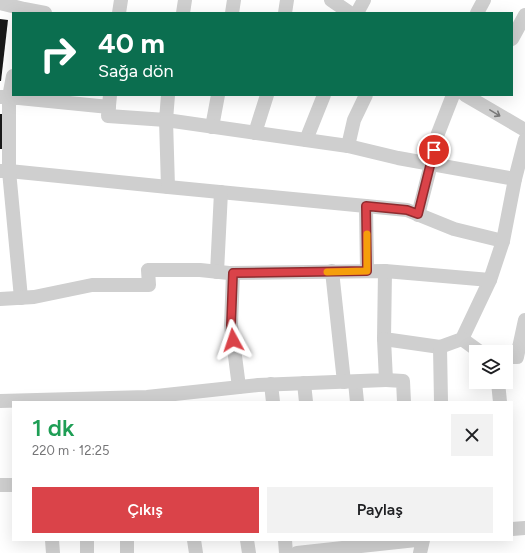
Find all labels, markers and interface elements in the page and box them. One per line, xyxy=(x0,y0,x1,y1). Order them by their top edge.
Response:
text: 40 m xyxy=(98,26,165,60)
icon: right xyxy=(32,28,84,80)
text: Sağa dön xyxy=(98,60,173,82)
one-way arrow xyxy=(489,109,501,117)
pin xyxy=(417,133,451,167)
icon: arrive xyxy=(423,139,445,161)
position arrow xyxy=(212,319,254,361)
map controls xyxy=(469,345,513,389)
button: layers xyxy=(469,345,513,389)
text: 1 dk xyxy=(32,413,74,442)
button: close xyxy=(451,414,493,456)
text: 220 m · 12:25 xyxy=(32,443,110,458)
button: Çıkış xyxy=(32,487,259,533)
button: Paylaş xyxy=(267,487,493,533)

